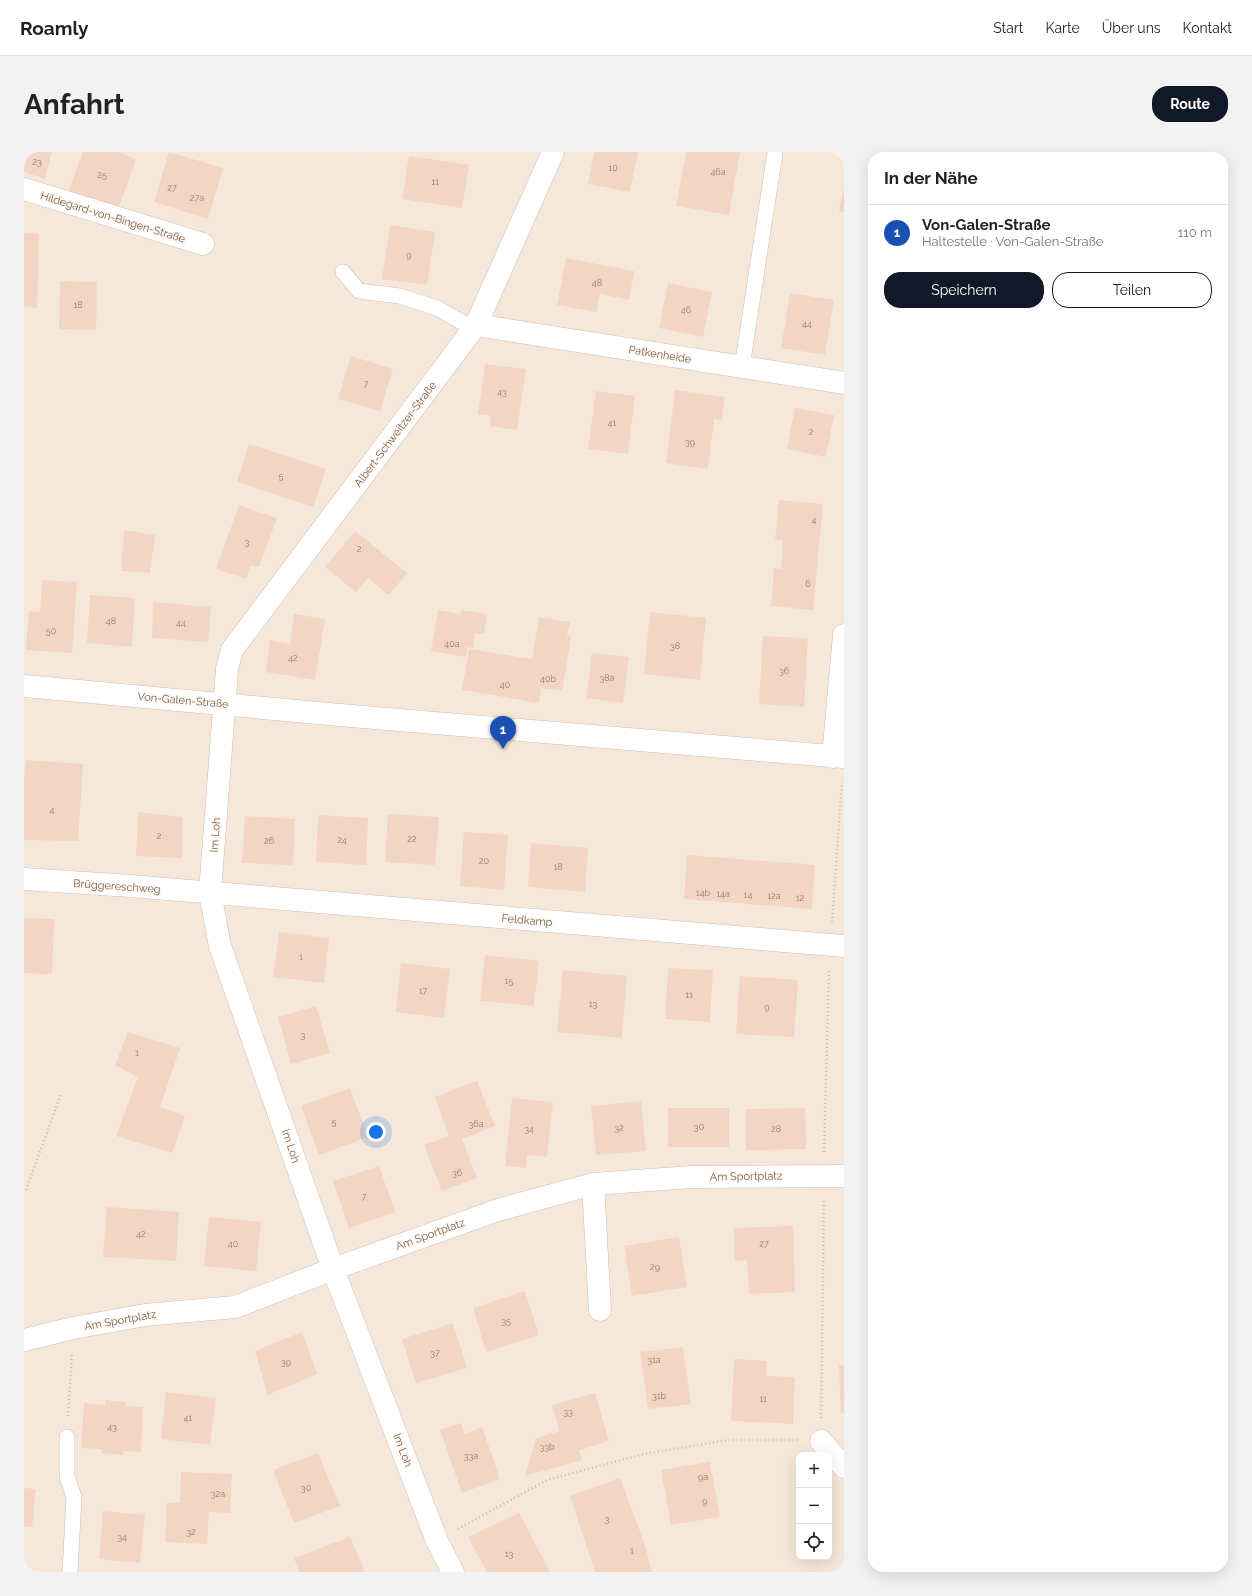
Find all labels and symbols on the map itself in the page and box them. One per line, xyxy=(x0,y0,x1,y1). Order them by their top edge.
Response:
house number: 23 xyxy=(32,157,42,167)
house number: 10 xyxy=(608,163,618,173)
house number: 46a xyxy=(710,167,726,177)
house number: 25 xyxy=(97,170,107,180)
house number: 11 xyxy=(431,177,439,187)
house number: 27 xyxy=(167,183,177,193)
street label: Hildegard-von-Bingen-Straße xyxy=(39,189,187,246)
house number: 27a xyxy=(190,193,204,203)
house number: 9 xyxy=(406,250,412,260)
house number: 48 xyxy=(592,278,602,288)
house number: 18 xyxy=(73,300,83,310)
house number: 46 xyxy=(681,305,692,315)
house number: 44 xyxy=(802,319,812,329)
street label: Patkenheide xyxy=(628,343,693,366)
street label: Albert-Schweitzer-Straße xyxy=(352,379,440,490)
house number: 7 xyxy=(364,379,369,389)
house number: 43 xyxy=(497,387,507,397)
house number: 41 xyxy=(608,418,617,428)
house number: 2 xyxy=(809,427,814,437)
house number: 39 xyxy=(685,437,695,447)
house number: 5 xyxy=(279,471,284,481)
house number: 4 xyxy=(812,515,817,525)
house number: 3 xyxy=(245,537,250,547)
house number: 2 xyxy=(357,544,362,554)
house number: 6 xyxy=(805,579,811,589)
house number: 48 xyxy=(106,616,116,626)
house number: 44 xyxy=(176,618,186,628)
house number: 50 xyxy=(46,626,57,636)
house number: 40a xyxy=(444,639,460,649)
house number: 38 xyxy=(670,641,680,651)
house number: 42 xyxy=(288,653,298,663)
house number: 36 xyxy=(779,666,790,676)
house number: 38a xyxy=(599,673,615,683)
house number: 40b xyxy=(540,674,556,684)
house number: 40 xyxy=(500,680,511,690)
street label: Von-Galen-Straße xyxy=(137,690,230,711)
pin: 1 xyxy=(490,716,516,749)
house number: 4 xyxy=(50,805,55,815)
street label: Im Loh xyxy=(208,817,223,853)
house number: 2 xyxy=(157,831,162,841)
house number: 22 xyxy=(407,834,417,844)
house number: 24 xyxy=(337,835,347,845)
house number: 26 xyxy=(264,836,275,846)
house number: 20 xyxy=(479,856,490,866)
house number: 18 xyxy=(553,862,563,872)
street label: Brüggereschweg xyxy=(73,877,161,896)
house number: 14b xyxy=(696,888,711,898)
house number: 14a xyxy=(716,889,730,899)
house number: 14 xyxy=(744,890,752,900)
house number: 12a xyxy=(767,891,781,901)
house number: 12 xyxy=(796,893,805,903)
street label: Feldkamp xyxy=(501,912,553,929)
house number: 1 xyxy=(299,952,303,962)
house number: 15 xyxy=(505,976,513,986)
house number: 17 xyxy=(419,986,427,996)
house number: 11 xyxy=(685,990,693,1000)
house number: 13 xyxy=(589,999,598,1009)
house number: 9 xyxy=(764,1002,770,1012)
house number: 3 xyxy=(301,1030,306,1040)
house number: 1 xyxy=(135,1048,139,1058)
house number: 5 xyxy=(332,1117,337,1127)
house number: 36a xyxy=(468,1119,484,1129)
your location xyxy=(366,1122,386,1142)
house number: 30 xyxy=(694,1122,705,1132)
house number: 32 xyxy=(614,1123,624,1133)
house number: 34 xyxy=(524,1124,534,1134)
house number: 28 xyxy=(771,1124,781,1134)
street label: Im Loh xyxy=(279,1128,302,1165)
house number: 36 xyxy=(452,1168,463,1178)
street label: Am Sportplatz xyxy=(710,1169,783,1184)
house number: 7 xyxy=(362,1192,367,1202)
street label: Am Sportplatz xyxy=(394,1216,467,1253)
house number: 42 xyxy=(136,1229,146,1239)
house number: 40 xyxy=(228,1239,239,1249)
house number: 27 xyxy=(759,1239,769,1249)
house number: 29 xyxy=(650,1262,660,1272)
street label: Am Sportplatz xyxy=(83,1308,158,1333)
house number: 35 xyxy=(501,1316,511,1326)
house number: 37 xyxy=(430,1348,440,1358)
house number: 31a xyxy=(647,1355,661,1365)
house number: 39 xyxy=(281,1357,291,1367)
house number: 31b xyxy=(652,1391,667,1401)
house number: 11 xyxy=(759,1394,767,1404)
house number: 33 xyxy=(563,1407,573,1417)
house number: 41 xyxy=(184,1413,193,1423)
house number: 43 xyxy=(107,1422,117,1432)
street label: Im Loh xyxy=(390,1432,415,1469)
house number: 33b xyxy=(539,1442,555,1452)
house number: 33a xyxy=(464,1451,478,1461)
house number: 9a xyxy=(698,1472,708,1482)
house number: 30 xyxy=(301,1483,312,1493)
house number: 32a xyxy=(211,1489,225,1499)
house number: 9 xyxy=(702,1496,708,1506)
house number: 3 xyxy=(605,1514,610,1524)
house number: 32 xyxy=(186,1527,196,1537)
house number: 34 xyxy=(117,1532,127,1542)
house number: 1 xyxy=(630,1546,634,1556)
house number: 13 xyxy=(505,1549,514,1559)

